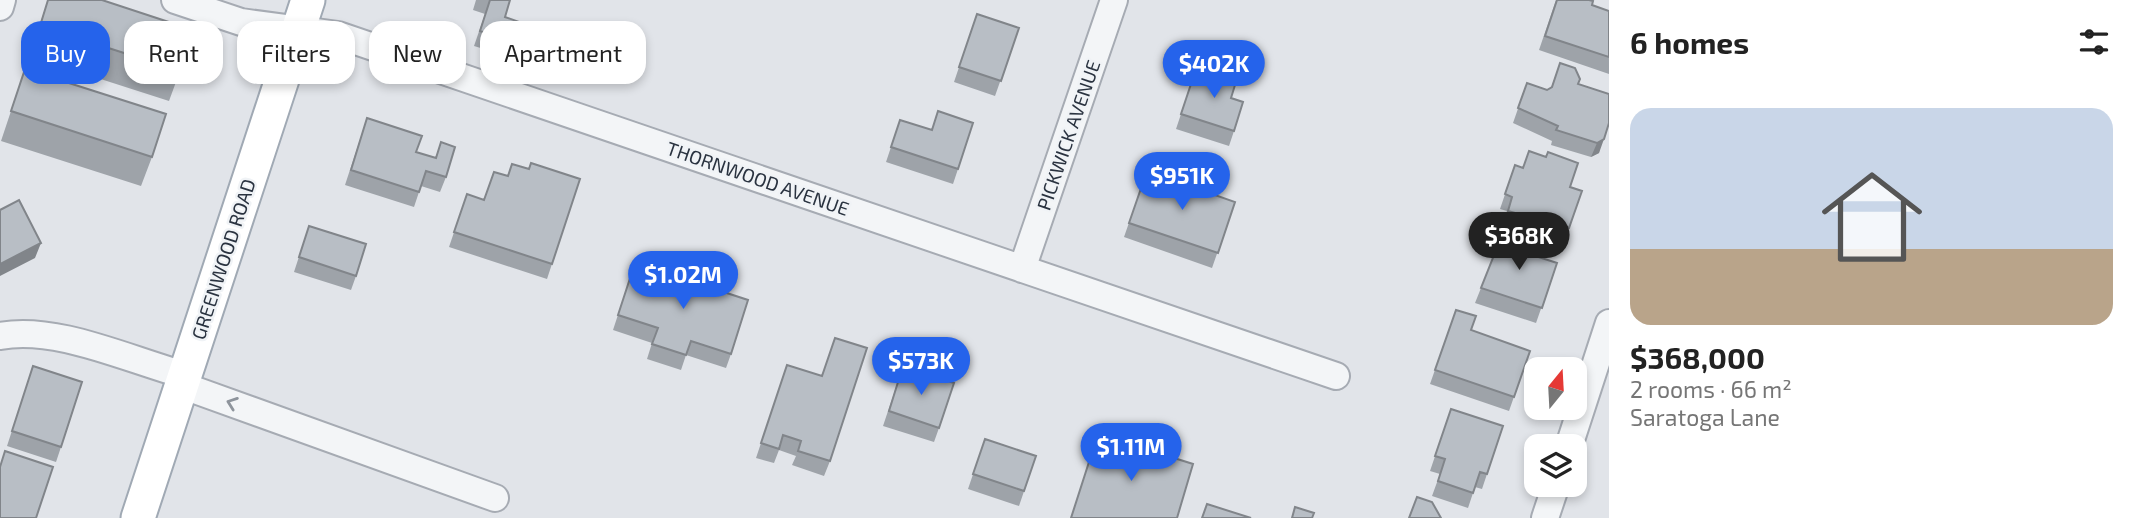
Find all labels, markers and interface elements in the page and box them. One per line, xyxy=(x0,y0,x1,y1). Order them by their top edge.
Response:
chip: Buy xyxy=(21,21,110,84)
chip: Rent xyxy=(124,21,223,84)
chip: Filters xyxy=(237,21,355,84)
chip: New xyxy=(369,21,466,84)
chip: Apartment xyxy=(480,21,646,84)
icon: filters xyxy=(2075,23,2113,61)
text: 6 homes xyxy=(1630,24,1749,60)
pin: $402K xyxy=(1165,41,1263,100)
text: $402K xyxy=(1179,49,1249,77)
street label: PICKWICK AVENUE xyxy=(1032,57,1104,213)
street label: THORNWOOD AVENUE xyxy=(664,136,852,220)
pin: $951K xyxy=(1133,152,1231,212)
icon: home xyxy=(1809,154,1935,280)
text: $951K xyxy=(1150,161,1214,189)
street label: GREENWOOD ROAD xyxy=(186,176,260,342)
pin: $368K xyxy=(1470,212,1568,272)
text: $368K xyxy=(1485,221,1553,249)
pin: $1.02M xyxy=(626,252,740,311)
text: $1.02M xyxy=(644,260,722,288)
pin: $573K xyxy=(872,338,970,397)
text: $368,000 xyxy=(1630,339,1765,375)
text: $573K xyxy=(888,346,954,374)
north arrow xyxy=(1524,357,1587,420)
map controls xyxy=(1524,357,1587,497)
text: 2 rooms · 66 m² xyxy=(1630,375,1792,403)
one-way arrow xyxy=(226,398,238,412)
text: Saratoga Lane xyxy=(1630,403,1780,431)
pin: $1.11M xyxy=(1074,424,1188,483)
text: $1.11M xyxy=(1097,432,1165,460)
button: layers xyxy=(1524,434,1587,497)

